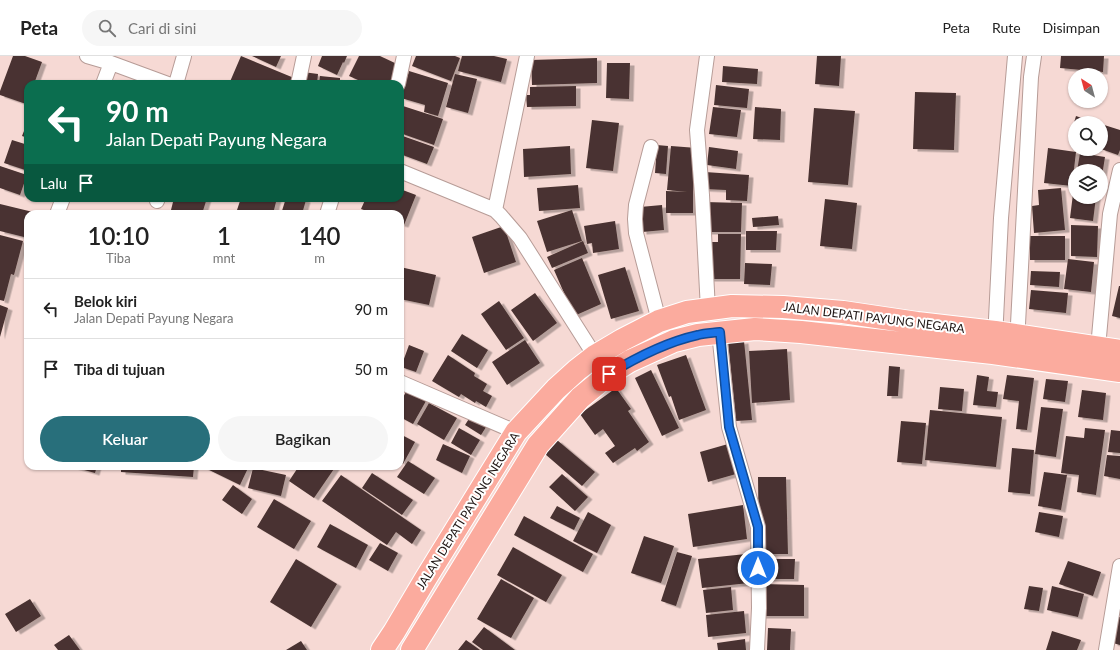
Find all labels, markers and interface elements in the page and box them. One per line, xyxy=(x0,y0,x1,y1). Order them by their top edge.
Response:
search box xyxy=(82,10,362,46)
text: Peta xyxy=(20,16,58,39)
icon: search xyxy=(96,17,118,39)
text: Cari di sini xyxy=(128,19,196,37)
text: Peta xyxy=(943,19,970,36)
text: Rute xyxy=(992,19,1021,36)
text: Disimpan xyxy=(1043,19,1100,36)
north arrow xyxy=(1068,68,1108,108)
map controls xyxy=(1068,68,1108,204)
text: 90 m xyxy=(106,94,169,128)
icon: left xyxy=(40,96,92,148)
button: search xyxy=(1068,116,1108,156)
text: Jalan Depati Payung Negara xyxy=(106,128,327,150)
button: layers xyxy=(1068,164,1108,204)
icon: arrive xyxy=(75,172,97,194)
text: Lalu xyxy=(40,174,67,192)
text: 10:10 xyxy=(87,221,149,250)
text: 1 xyxy=(217,221,231,250)
text: 140 xyxy=(299,221,340,250)
text: Tiba xyxy=(106,250,131,266)
text: mnt xyxy=(213,250,235,266)
text: m xyxy=(314,250,325,266)
text: Belok kiri xyxy=(74,292,137,310)
icon: left xyxy=(40,298,62,320)
street label: JALAN DEPATI PAYUNG NEGARA xyxy=(783,299,966,336)
text: 90 m xyxy=(354,300,388,318)
text: Jalan Depati Payung Negara xyxy=(74,310,234,326)
pin xyxy=(592,357,626,391)
icon: arrive xyxy=(40,358,62,380)
text: Tiba di tujuan xyxy=(74,360,165,378)
text: 50 m xyxy=(354,360,388,378)
icon: arrive xyxy=(598,363,620,385)
button: Keluar xyxy=(40,416,210,462)
button: Bagikan xyxy=(218,416,388,462)
street label: JALAN DEPATI PAYUNG NEGARA xyxy=(413,429,523,592)
position arrow xyxy=(737,547,779,589)

